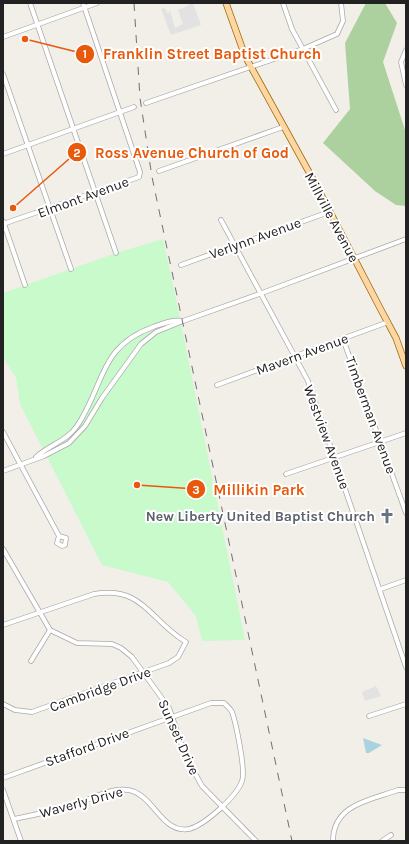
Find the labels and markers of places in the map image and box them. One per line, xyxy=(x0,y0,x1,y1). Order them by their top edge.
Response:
callout: Franklin Street Baptist Church xyxy=(75,40,329,67)
callout: Ross Avenue Church of God xyxy=(67,139,297,166)
callout: Millikin Park xyxy=(186,476,313,503)
church icon: New Liberty United Baptist Church xyxy=(378,507,396,525)
place label: New Liberty United Baptist Church xyxy=(146,508,375,525)

